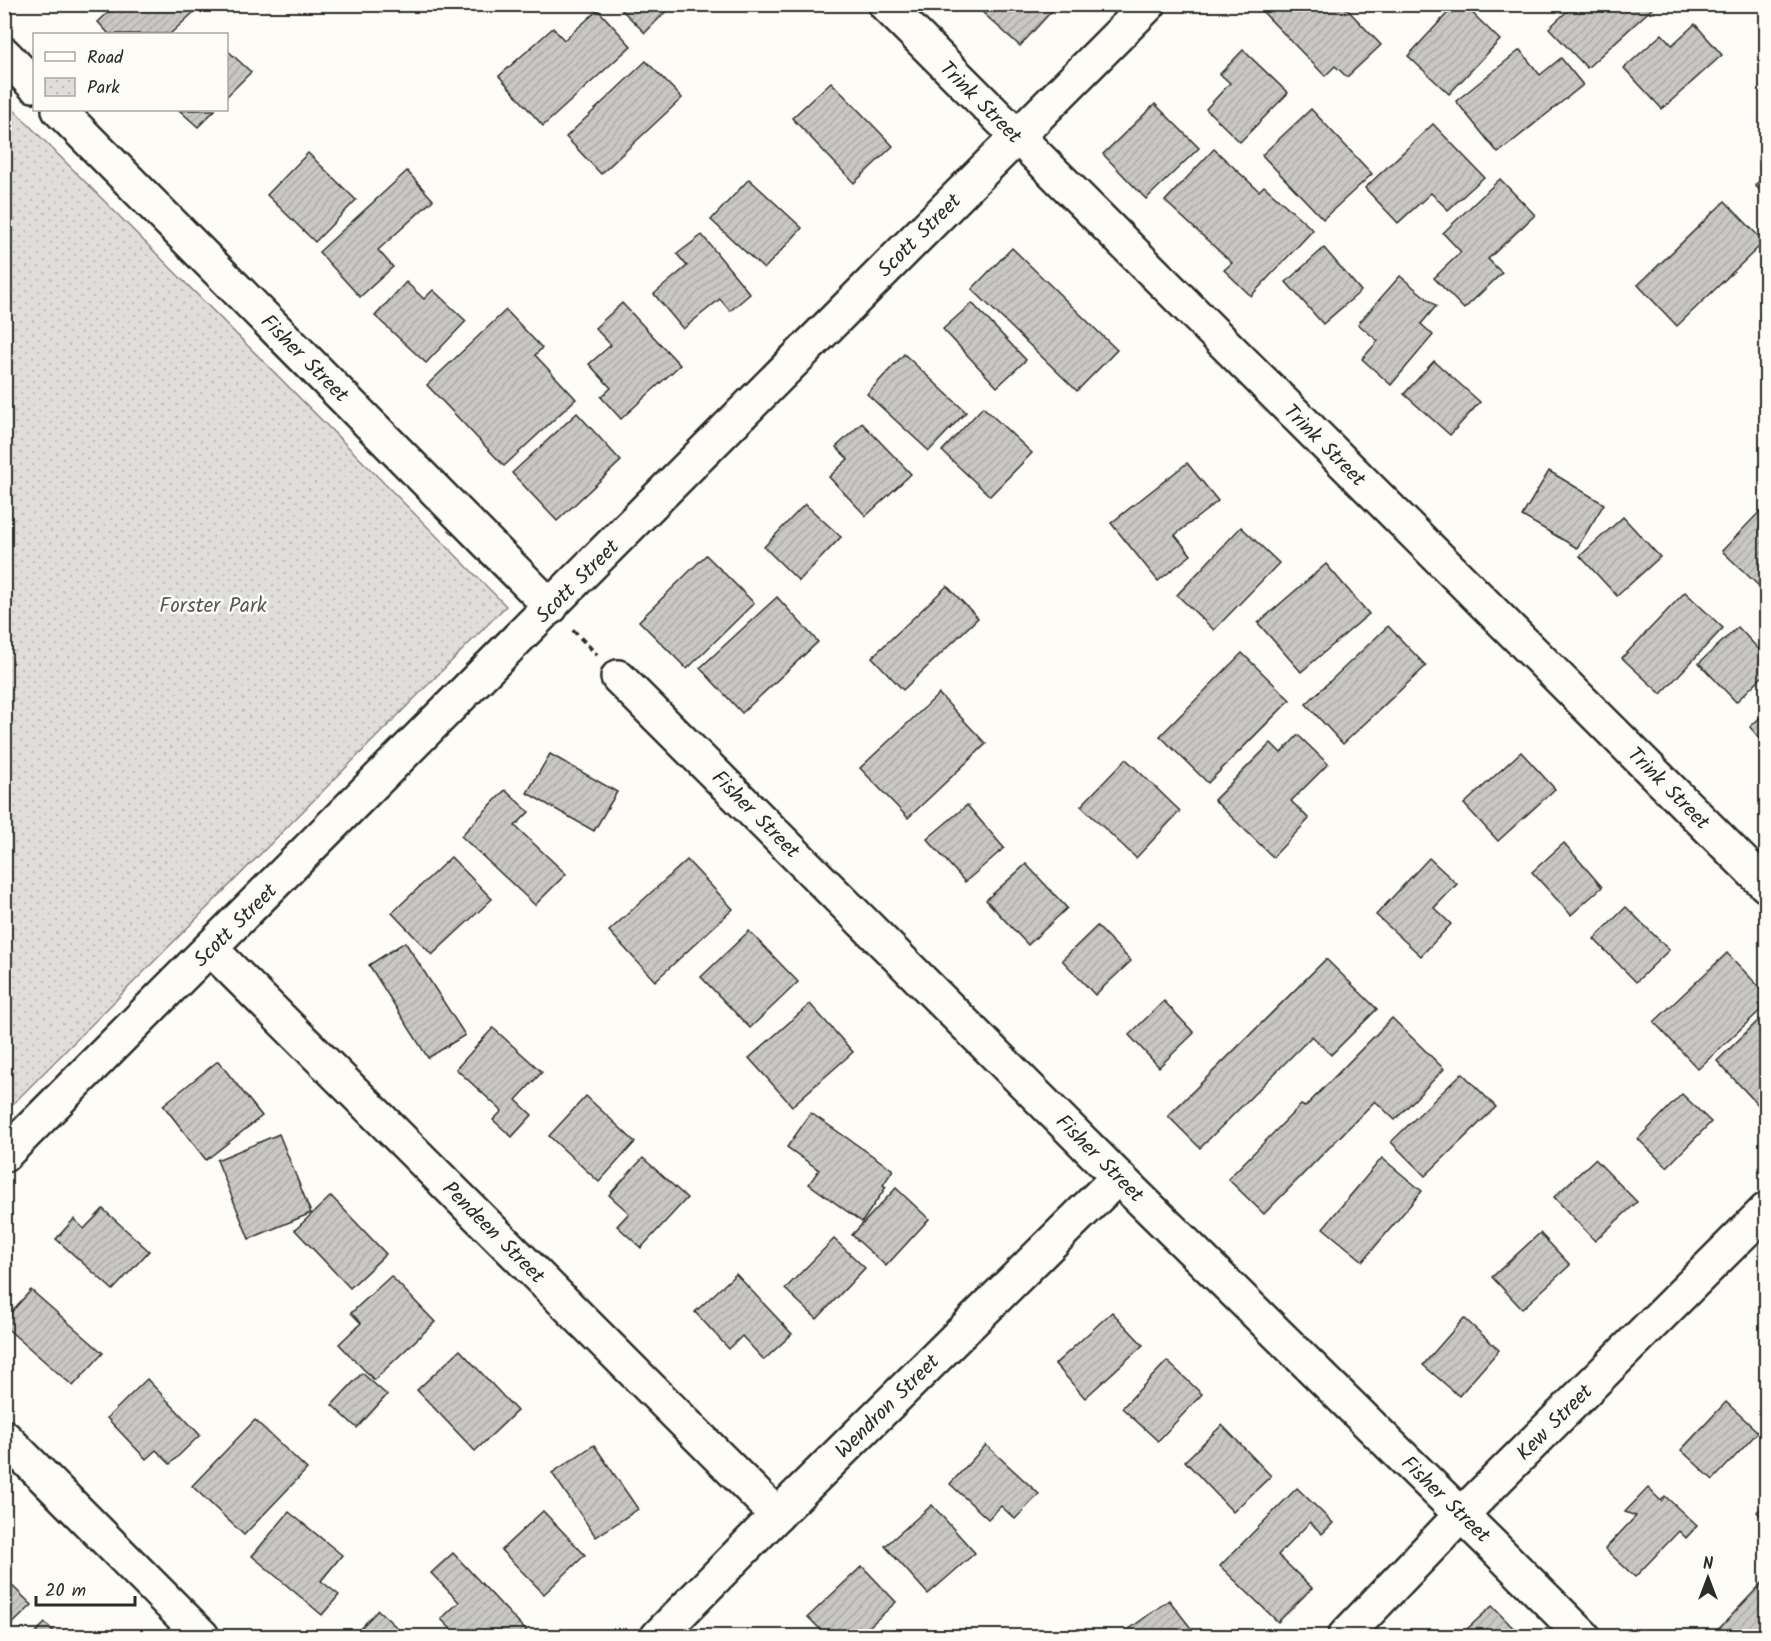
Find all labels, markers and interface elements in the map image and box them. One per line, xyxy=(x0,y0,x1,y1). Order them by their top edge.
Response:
legend xyxy=(33,33,228,111)
text: Road xyxy=(87,44,124,73)
street label: Trink Street xyxy=(931,54,1030,153)
text: Park xyxy=(87,74,120,103)
street label: Scott Street xyxy=(870,186,971,286)
street label: Fisher Street xyxy=(252,307,357,412)
street label: Trink Street xyxy=(1275,397,1374,496)
street label: Scott Street xyxy=(528,532,629,632)
park label: Forster Park xyxy=(159,590,267,623)
street label: Trink Street xyxy=(1619,740,1718,839)
street label: Fisher Street xyxy=(703,763,808,868)
street label: Scott Street xyxy=(186,876,287,976)
street label: Fisher Street xyxy=(1047,1107,1152,1212)
street label: Pendeen Street xyxy=(434,1174,553,1293)
street label: Wendron Street xyxy=(828,1346,949,1467)
street label: Kew Street xyxy=(1509,1376,1602,1469)
street label: Fisher Street xyxy=(1392,1449,1498,1552)
north arrow xyxy=(1678,1548,1738,1608)
text: N xyxy=(1703,1552,1713,1577)
scale bar xyxy=(36,1569,135,1607)
text: 20 m xyxy=(45,1577,86,1606)

